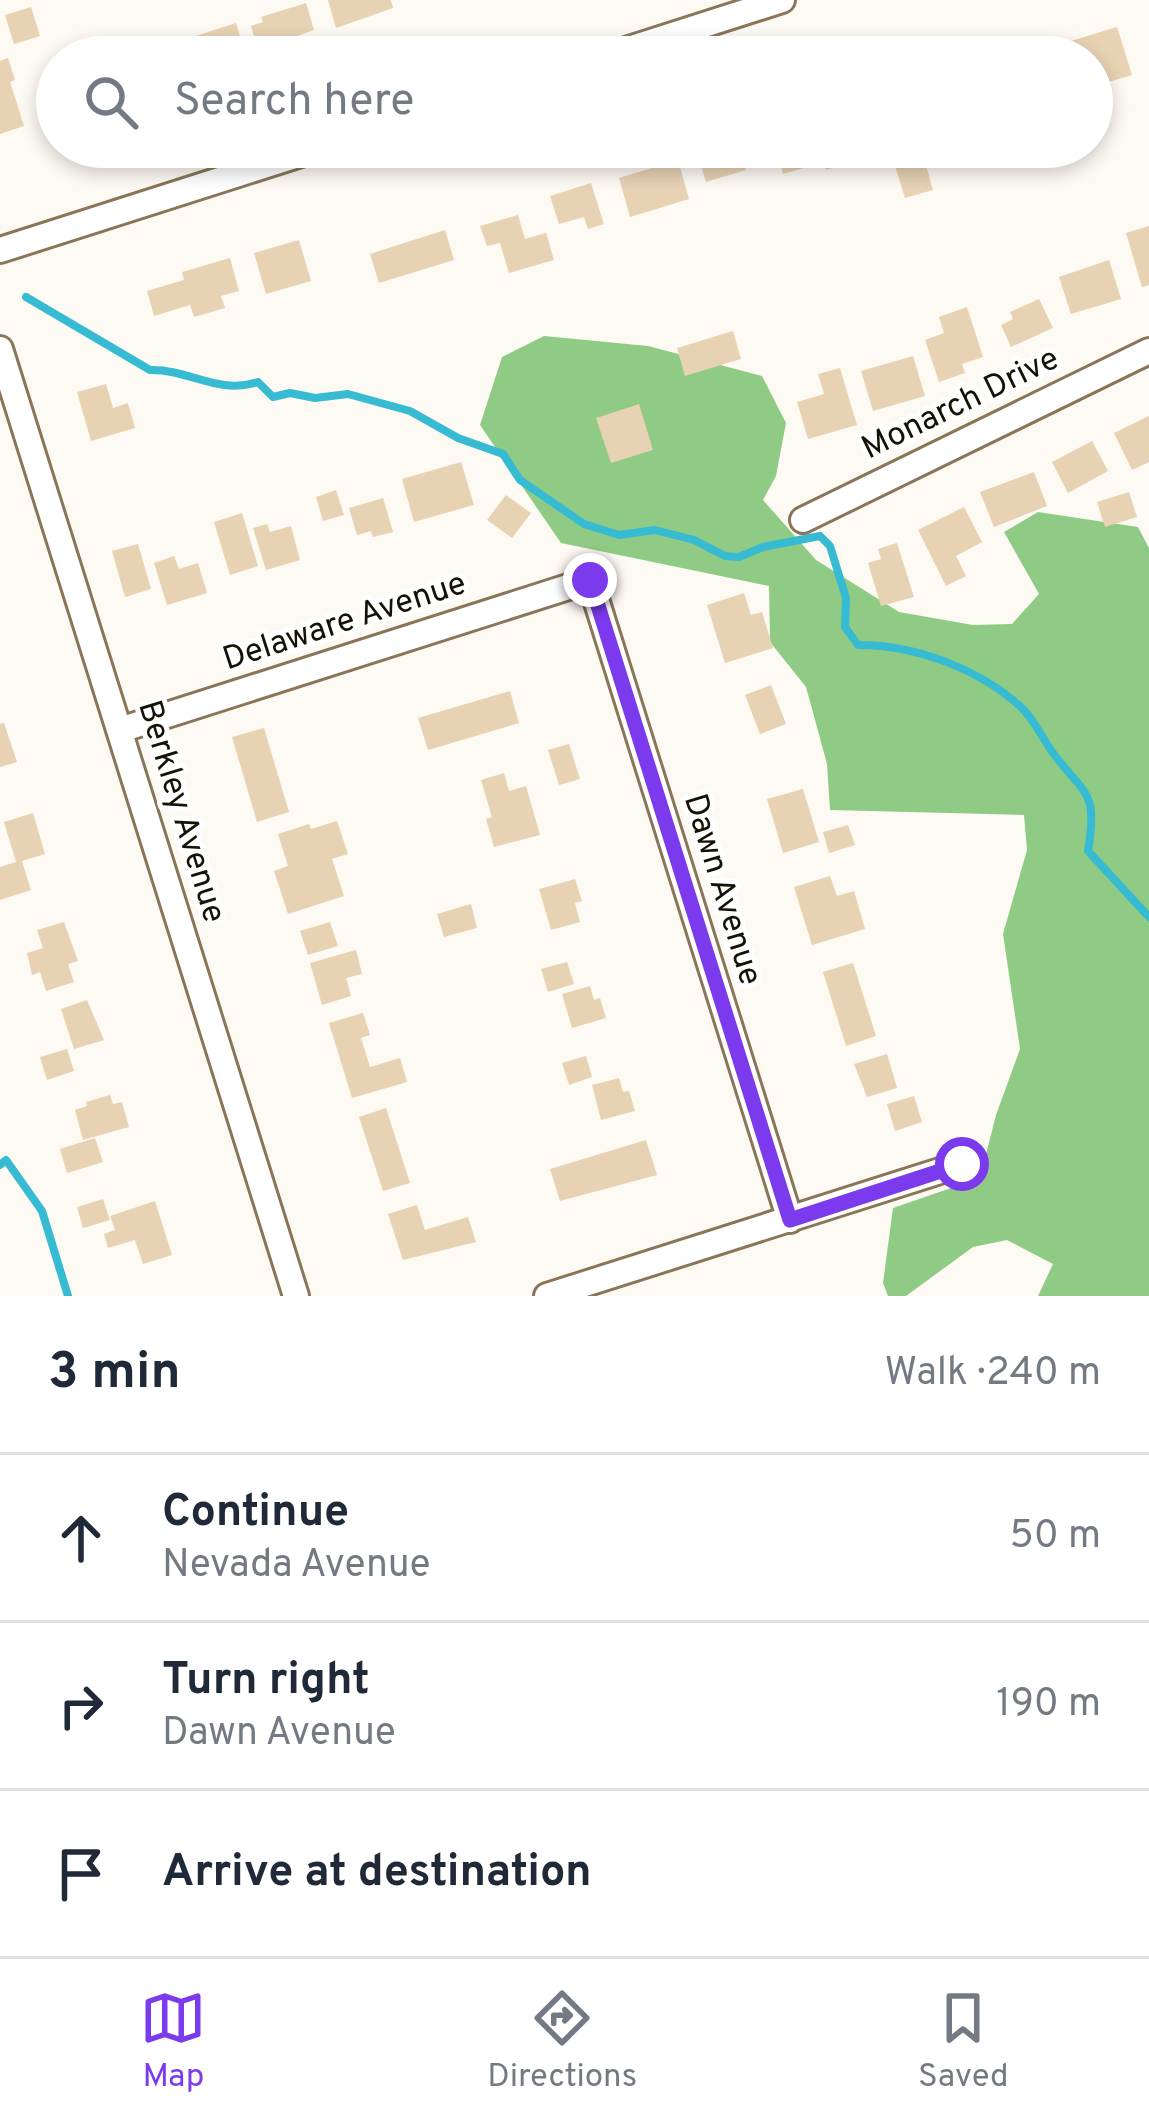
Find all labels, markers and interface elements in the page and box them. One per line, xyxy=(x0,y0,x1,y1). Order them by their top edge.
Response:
search box xyxy=(36,36,1113,168)
icon: search xyxy=(78,69,144,135)
text: Search here xyxy=(174,74,414,131)
street label: Monarch Drive xyxy=(855,339,1067,471)
route end xyxy=(563,553,617,607)
street label: Delaware Avenue xyxy=(218,564,472,682)
street label: Berkley Avenue xyxy=(126,696,234,928)
street label: Dawn Avenue xyxy=(672,789,770,991)
route start xyxy=(935,1137,989,1191)
text: 3 min xyxy=(48,1342,181,1407)
text: Walk · 240 m xyxy=(885,1350,1101,1399)
text: Continue xyxy=(162,1485,349,1542)
icon: ahead xyxy=(48,1505,114,1571)
text: 50 m xyxy=(1010,1513,1101,1562)
text: Nevada Avenue xyxy=(162,1542,431,1591)
text: Turn right xyxy=(162,1653,370,1710)
icon: right xyxy=(48,1673,114,1739)
text: 190 m xyxy=(996,1681,1101,1730)
text: Dawn Avenue xyxy=(162,1710,396,1759)
icon: arrive xyxy=(48,1841,114,1907)
text: Arrive at destination xyxy=(162,1845,592,1902)
tab: Map xyxy=(140,1985,206,2099)
tab: Directions xyxy=(487,1985,637,2099)
tab: Saved xyxy=(918,1985,1009,2099)

